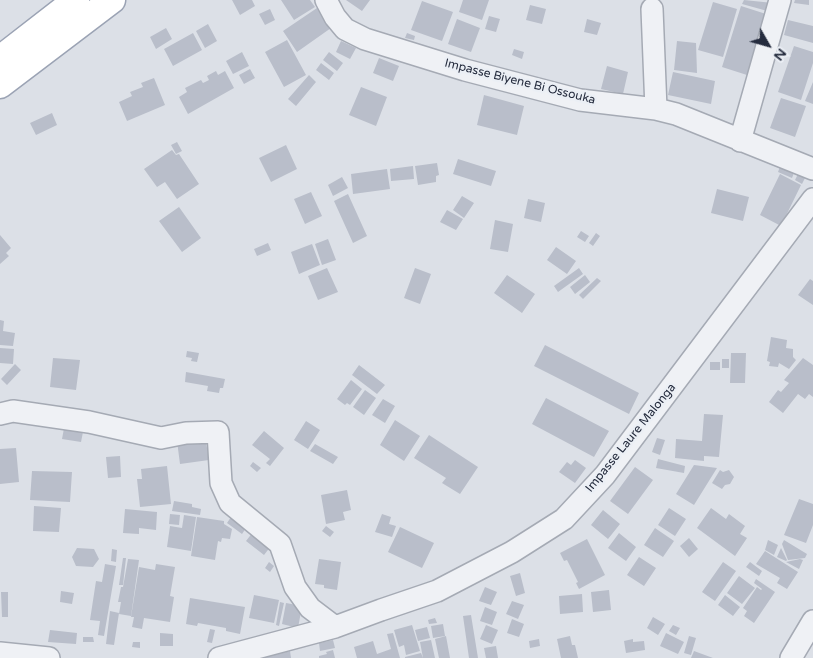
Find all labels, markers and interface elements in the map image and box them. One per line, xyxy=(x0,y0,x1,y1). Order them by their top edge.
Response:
north arrow xyxy=(743,20,793,70)
text: N xyxy=(770,45,790,64)
street label: Impasse Biyene Bi Ossouka xyxy=(443,56,597,108)
street label: Impasse Laure Malonga xyxy=(583,381,679,495)

